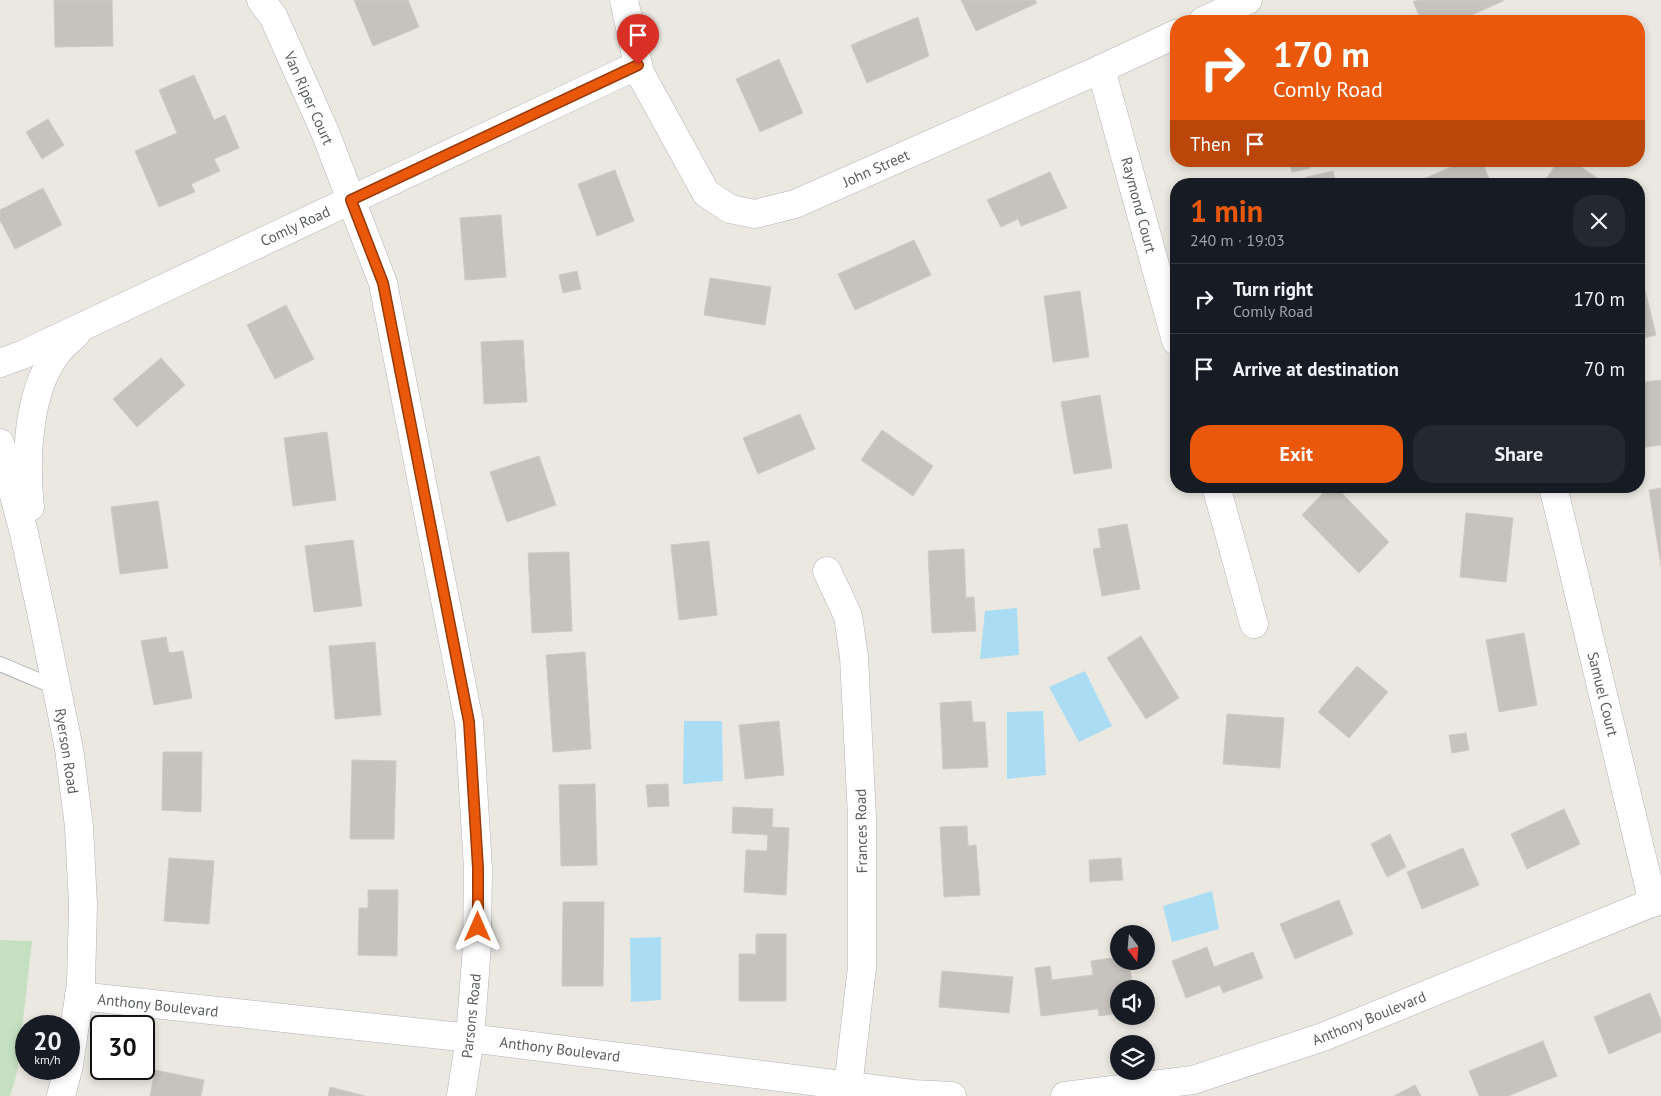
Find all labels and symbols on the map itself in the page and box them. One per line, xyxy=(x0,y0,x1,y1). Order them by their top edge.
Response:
pin xyxy=(617,14,659,65)
street label: Van Riper Court xyxy=(280,48,338,148)
street label: John Street xyxy=(839,145,912,192)
street label: Raymond Court xyxy=(1117,155,1161,255)
street label: Comly Road xyxy=(257,202,333,250)
street label: Samuel Court xyxy=(1583,650,1623,738)
street label: Ryerson Road xyxy=(51,707,83,795)
street label: Frances Road xyxy=(851,789,871,873)
position arrow xyxy=(451,900,503,952)
north arrow xyxy=(1110,925,1155,970)
street label: Parsons Road xyxy=(457,973,485,1059)
street label: Anthony Boulevard xyxy=(1309,986,1429,1050)
street label: Anthony Boulevard xyxy=(97,989,219,1021)
speed limit sign: 30 xyxy=(90,1015,155,1080)
street label: Anthony Boulevard xyxy=(499,1032,621,1066)

